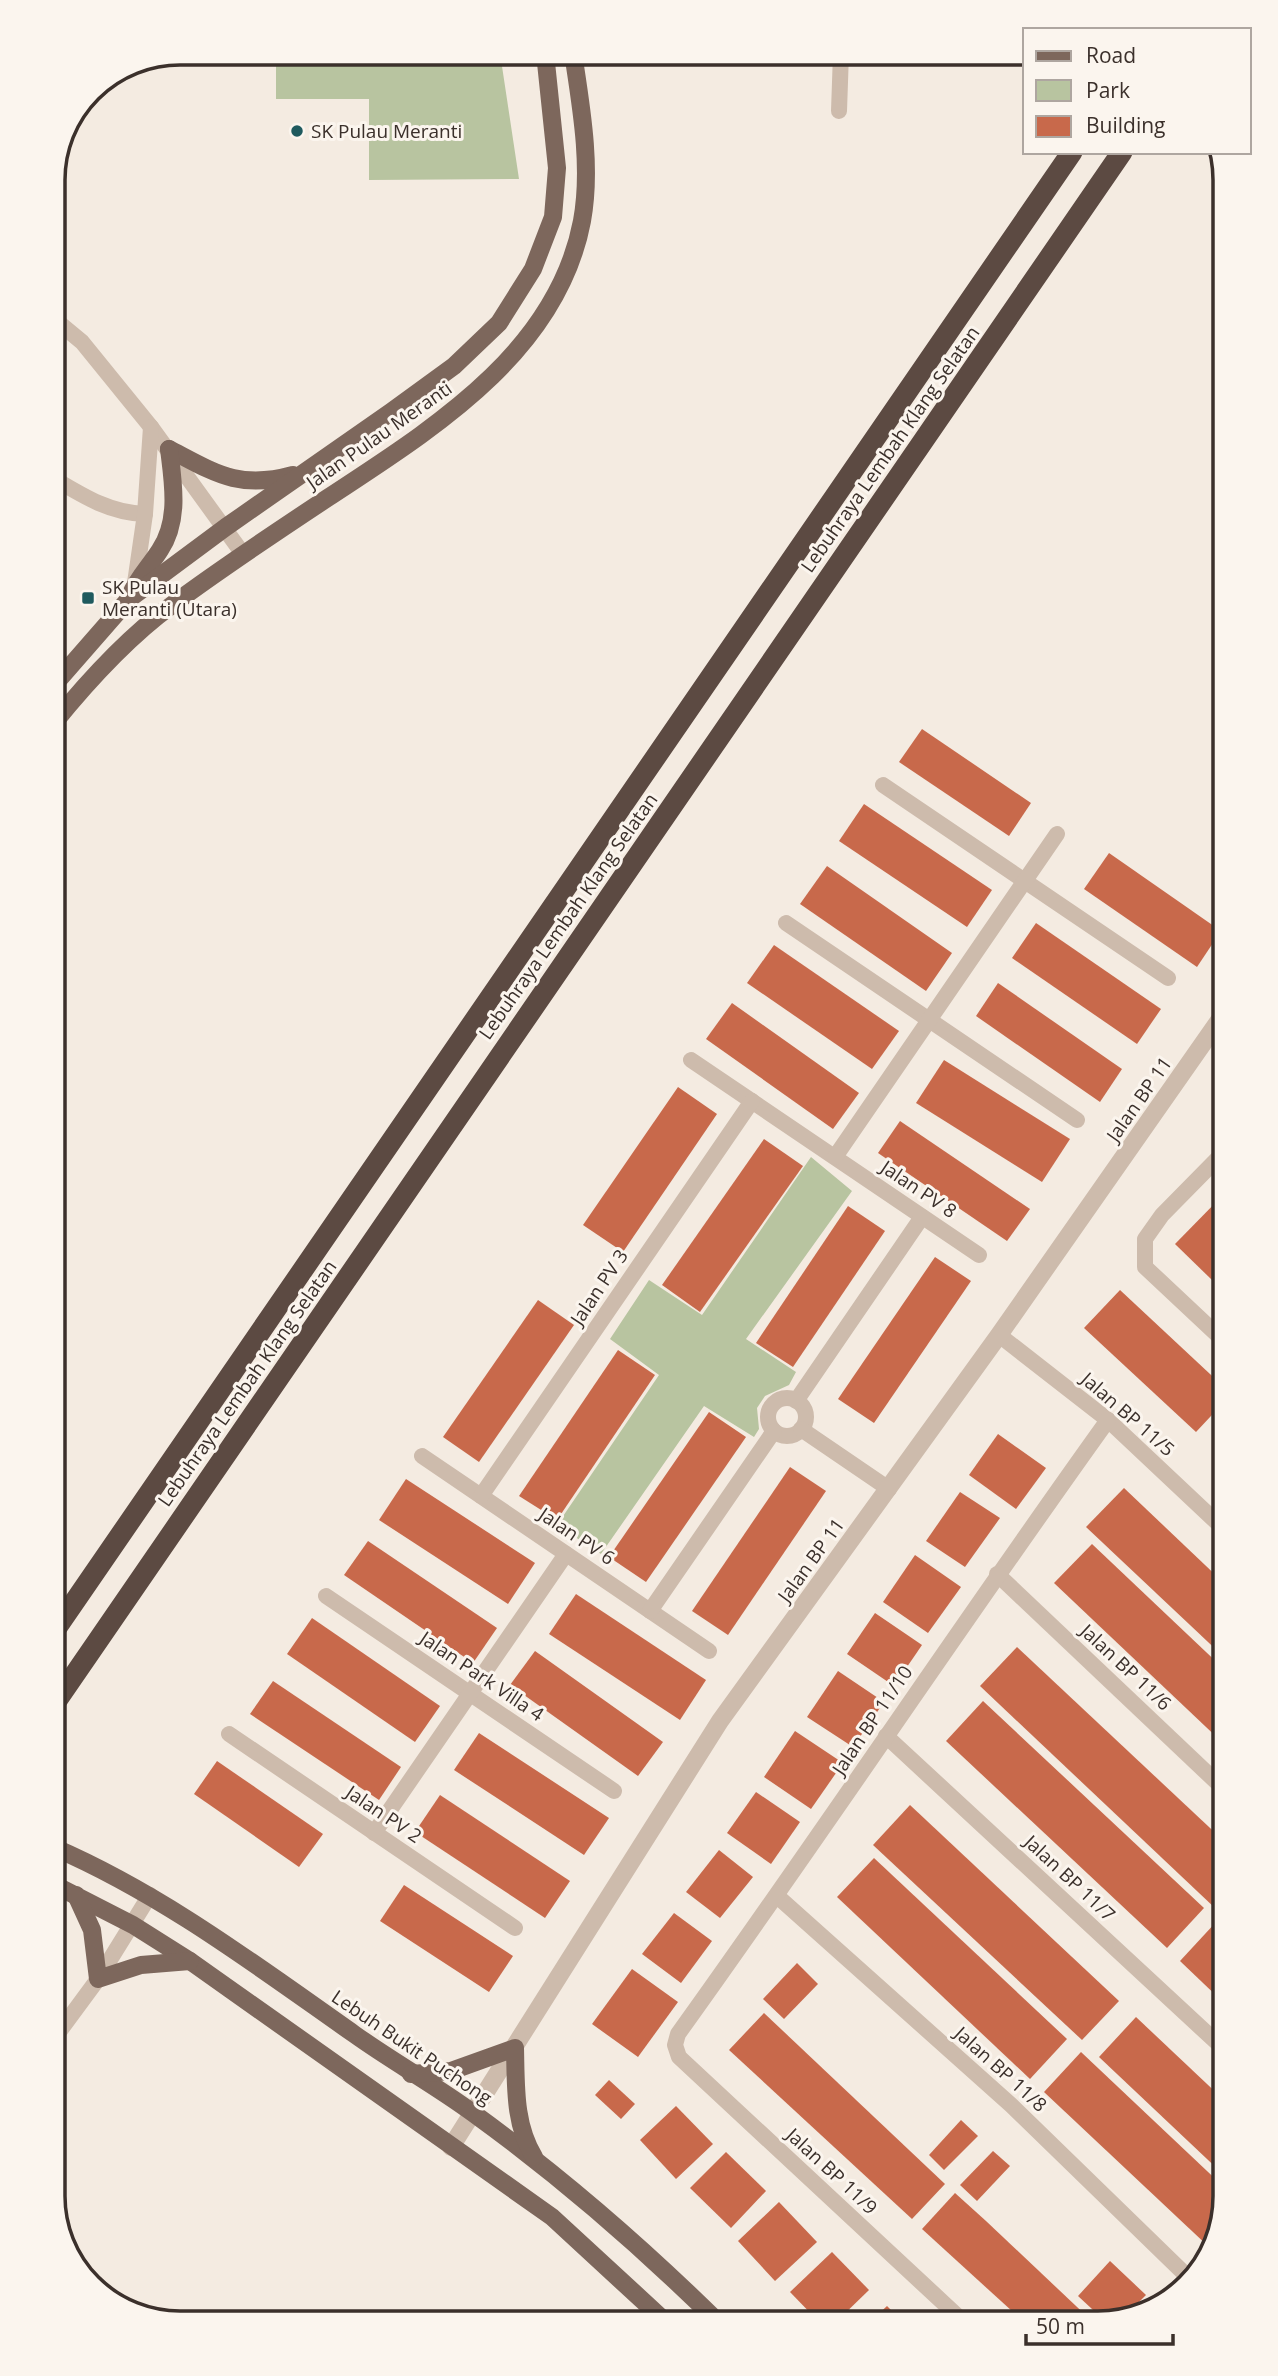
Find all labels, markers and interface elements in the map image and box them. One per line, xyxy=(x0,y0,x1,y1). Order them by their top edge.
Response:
legend xyxy=(1023,28,1250,154)
text: Road xyxy=(1086,41,1136,69)
text: Park xyxy=(1086,76,1130,104)
text: Building xyxy=(1086,111,1165,139)
place label: SK Pulau Meranti xyxy=(311,118,462,144)
marker: SK Pulau Meranti xyxy=(289,123,305,139)
street label: Lebuhraya Lembah Klang Selatan xyxy=(795,321,985,577)
street label: Jalan Pulau Meranti xyxy=(299,375,457,496)
place label: SK Pulau Meranti (Utara) xyxy=(102,574,237,622)
marker: SK Pulau Meranti (Utara) xyxy=(80,590,96,606)
street label: Lebuhraya Lembah Klang Selatan xyxy=(473,788,663,1044)
street label: Jalan BP 11 xyxy=(1099,1051,1178,1148)
street label: Jalan PV 8 xyxy=(874,1153,962,1224)
street label: Jalan PV 3 xyxy=(563,1244,634,1332)
street label: Lebuhraya Lembah Klang Selatan xyxy=(152,1255,342,1511)
street label: Jalan BP 11/5 xyxy=(1074,1365,1180,1462)
street label: Jalan PV 6 xyxy=(532,1500,620,1571)
street label: Jalan BP 11 xyxy=(771,1513,850,1609)
street label: Jalan BP 11/6 xyxy=(1073,1617,1177,1716)
street label: Jalan Park Villa 4 xyxy=(413,1624,549,1727)
street label: Jalan BP 11/10 xyxy=(825,1660,918,1781)
street label: Jalan PV 2 xyxy=(339,1778,427,1849)
street label: Jalan BP 11/7 xyxy=(1017,1828,1121,1927)
street label: Lebuh Bukit Puchong xyxy=(327,1984,497,2110)
street label: Jalan BP 11/8 xyxy=(948,2019,1053,2117)
street label: Jalan BP 11/9 xyxy=(779,2121,883,2220)
scale bar xyxy=(1026,2302,1173,2346)
text: 50 m xyxy=(1036,2312,1085,2340)

